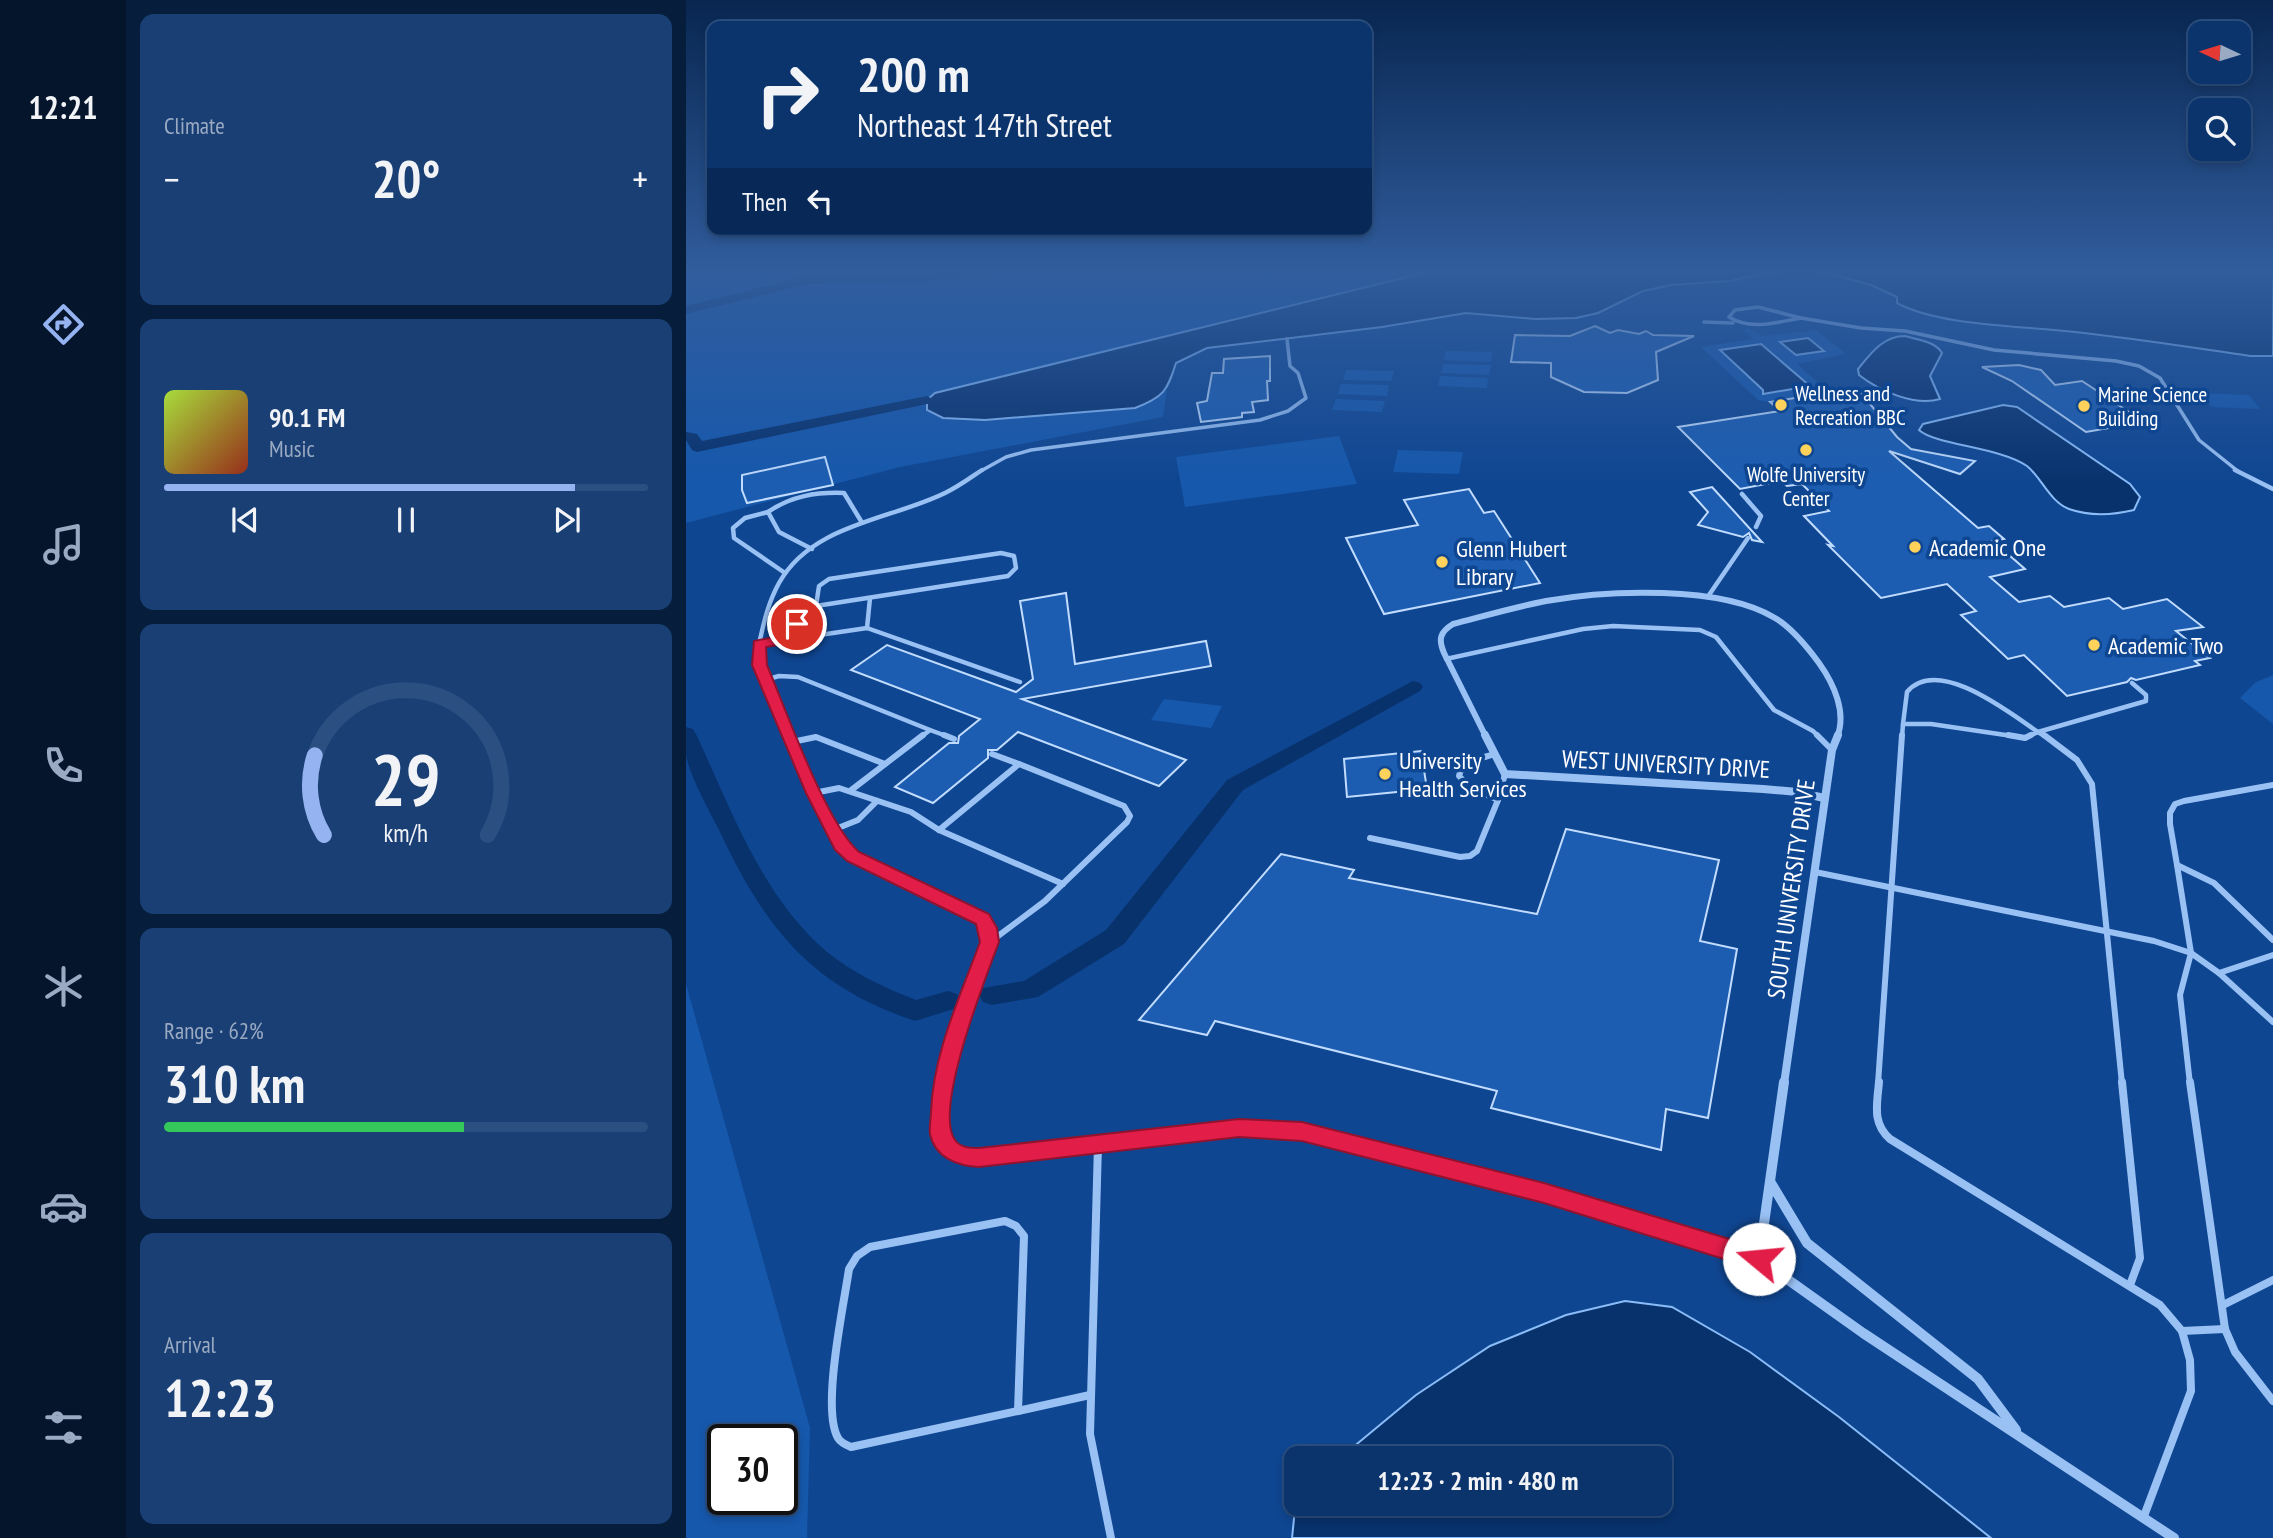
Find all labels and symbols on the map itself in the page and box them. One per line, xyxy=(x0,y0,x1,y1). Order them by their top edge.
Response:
north arrow xyxy=(2188,21,2250,84)
place label: Wellness and Recreation BBC xyxy=(1795,380,1906,431)
place label: Marine Science Building xyxy=(2098,381,2207,432)
marker: Wellness and Recreation BBC xyxy=(1773,397,1789,413)
marker: Marine Science Building xyxy=(2076,398,2092,414)
marker: Wolfe University Center xyxy=(1798,442,1814,458)
place label: Wolfe University Center xyxy=(1747,461,1865,512)
place label: Academic One xyxy=(1929,532,2046,563)
place label: Glenn Hubert Library xyxy=(1456,533,1567,592)
marker: Academic One xyxy=(1907,539,1923,555)
marker: Glenn Hubert Library xyxy=(1434,554,1450,570)
pin xyxy=(767,594,827,654)
place label: Academic Two xyxy=(2108,630,2224,661)
marker: Academic Two xyxy=(2086,637,2102,653)
street label: WEST UNIVERSITY DRIVE xyxy=(1561,743,1771,785)
place label: University Health Services xyxy=(1399,745,1527,804)
marker: University Health Services xyxy=(1377,766,1393,782)
street label: SOUTH UNIVERSITY DRIVE xyxy=(1760,777,1822,1001)
position arrow xyxy=(1722,1222,1796,1296)
speed limit sign: 30 xyxy=(707,1424,798,1515)

